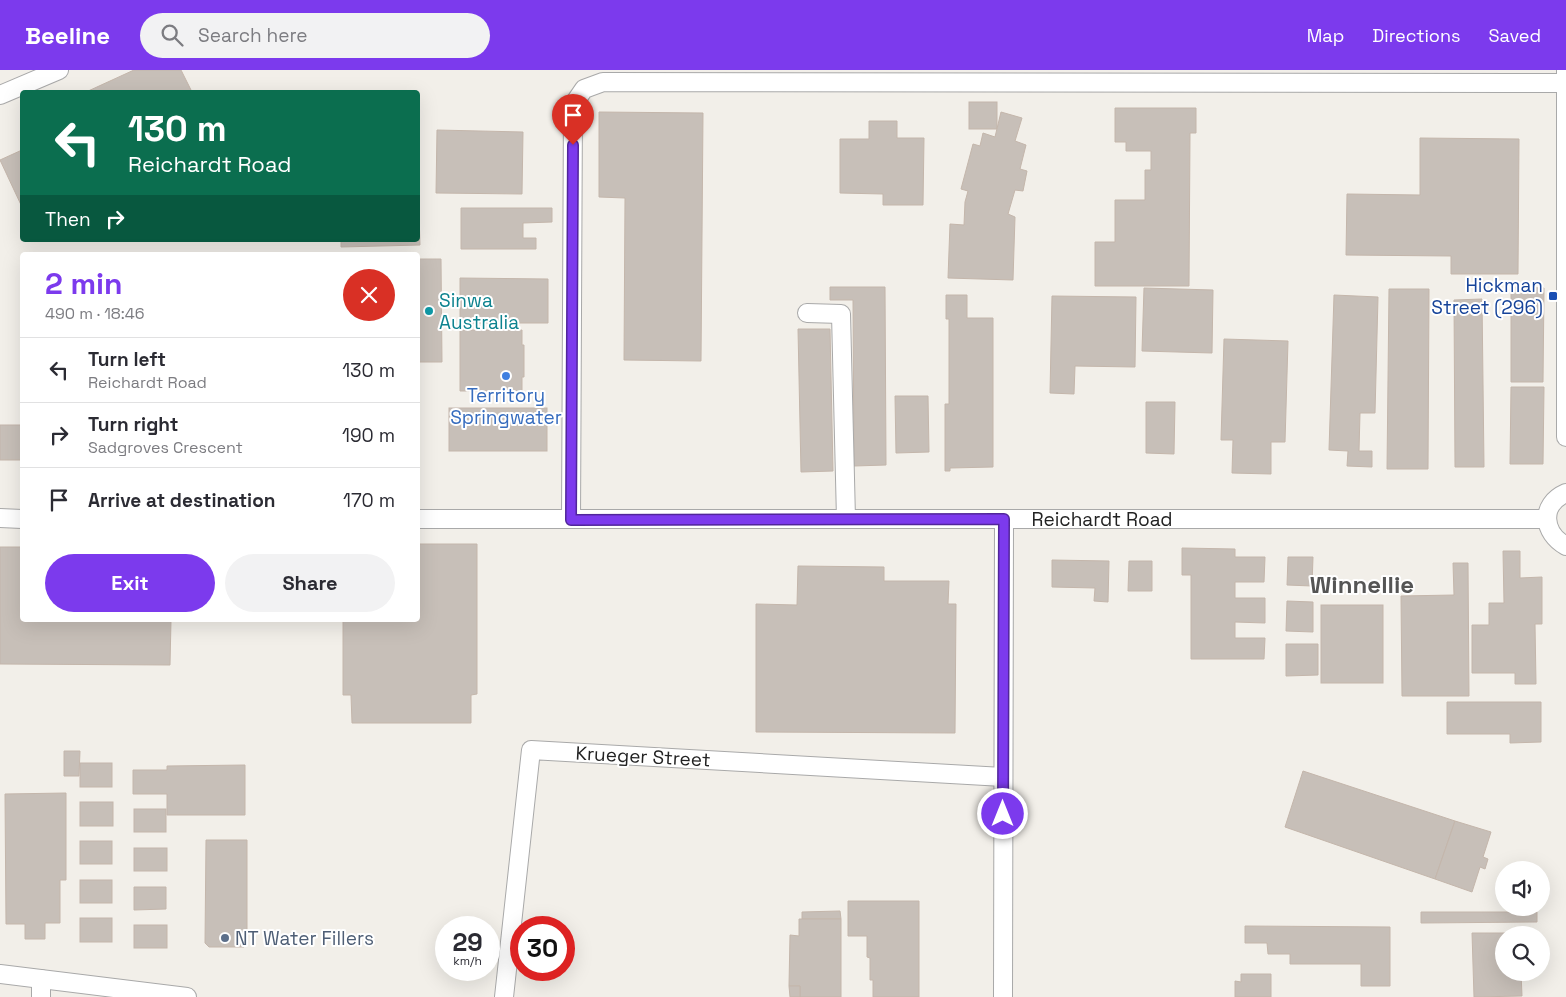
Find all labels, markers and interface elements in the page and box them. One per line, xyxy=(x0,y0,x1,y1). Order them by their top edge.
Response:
search box xyxy=(140,13,490,58)
text: Beeline xyxy=(25,20,110,51)
icon: search xyxy=(158,21,186,49)
text: Search here xyxy=(198,23,308,48)
text: Map xyxy=(1307,24,1344,47)
text: Directions xyxy=(1372,24,1461,47)
text: Saved xyxy=(1489,24,1541,47)
pin xyxy=(552,94,594,145)
icon: arrive xyxy=(559,101,587,129)
text: 130 m xyxy=(128,107,227,151)
icon: left xyxy=(45,110,110,175)
text: Reichardt Road xyxy=(128,150,291,178)
icon: right xyxy=(101,205,129,233)
text: Then xyxy=(45,207,91,232)
text: 2 min xyxy=(45,264,123,303)
button: close xyxy=(343,269,395,321)
place label: Hickman Street (296) xyxy=(1431,273,1543,320)
place label: Sinwa Australia xyxy=(439,288,519,335)
marker: Hickman Street (296) xyxy=(1547,290,1559,302)
text: 490 m · 18:46 xyxy=(45,303,145,324)
marker: Sinwa Australia xyxy=(423,305,435,317)
text: Turn left xyxy=(88,347,166,372)
icon: left xyxy=(45,356,73,384)
text: 130 m xyxy=(342,358,395,383)
marker: Territory Springwater xyxy=(500,370,512,382)
text: Reichardt Road xyxy=(88,372,207,393)
place label: Territory Springwater xyxy=(450,383,562,430)
text: Turn right xyxy=(88,412,178,437)
icon: right xyxy=(45,421,73,449)
text: 190 m xyxy=(342,423,395,448)
text: Sadgroves Crescent xyxy=(88,437,243,458)
icon: arrive xyxy=(45,486,73,514)
text: Arrive at destination xyxy=(88,488,276,513)
text: 170 m xyxy=(343,488,395,513)
street label: Reichardt Road xyxy=(1031,507,1173,532)
button: Exit xyxy=(45,554,215,612)
button: Share xyxy=(225,554,395,612)
district label: Winnellie xyxy=(1310,569,1414,600)
street label: Krueger Street xyxy=(575,740,711,773)
position arrow xyxy=(976,787,1028,839)
map controls xyxy=(1495,861,1550,981)
button: sound xyxy=(1495,861,1550,916)
speed limit sign: 30 xyxy=(510,916,575,981)
place label: NT Water Fillers xyxy=(235,926,374,951)
text: 29 xyxy=(452,926,483,958)
button: search xyxy=(1495,926,1550,981)
marker: NT Water Fillers xyxy=(219,932,231,944)
text: km/h xyxy=(453,953,482,969)

